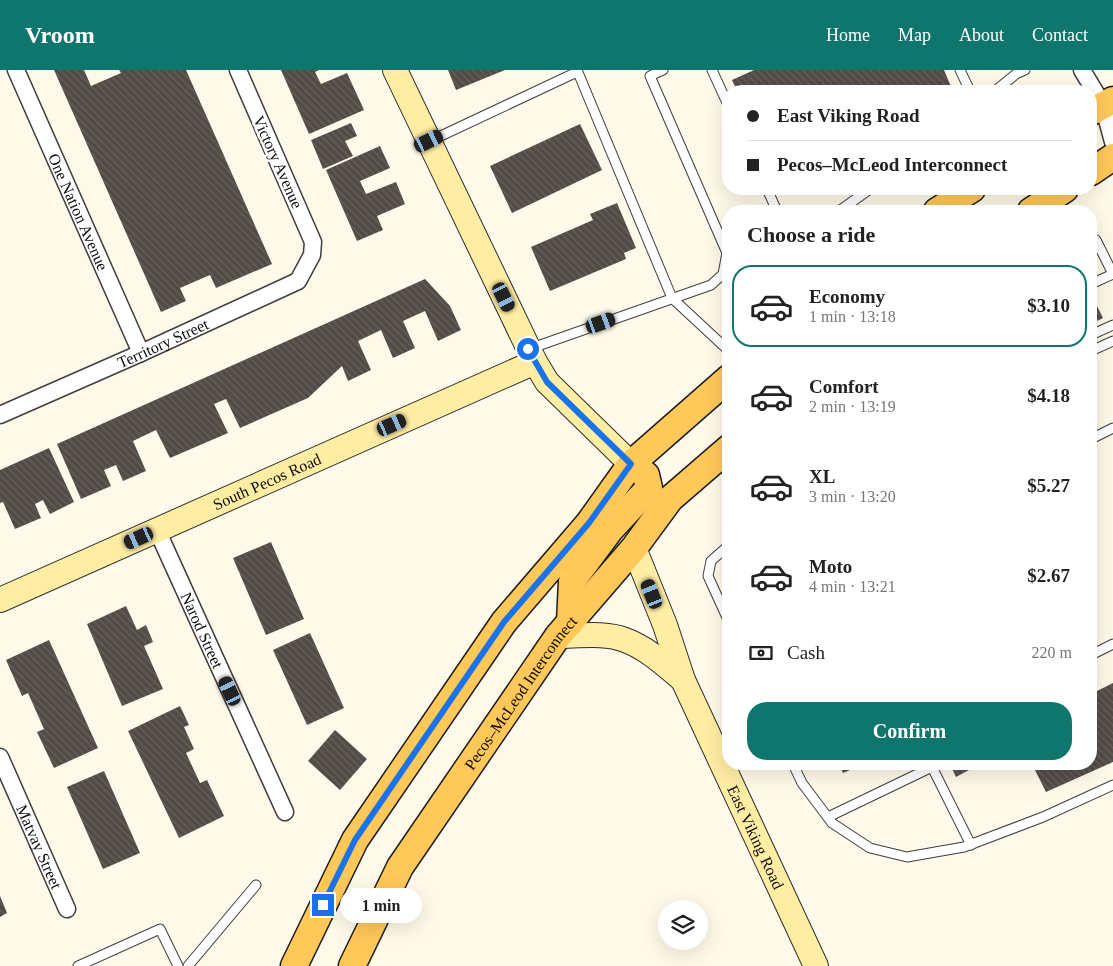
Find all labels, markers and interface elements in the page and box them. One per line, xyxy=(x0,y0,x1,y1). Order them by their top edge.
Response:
text: Vroom xyxy=(25,22,95,48)
text: Home xyxy=(826,25,870,45)
text: Map xyxy=(898,25,931,45)
text: About xyxy=(959,25,1004,45)
text: Contact xyxy=(1032,25,1088,45)
text: East Viking Road xyxy=(777,105,920,126)
street label: Victory Avenue xyxy=(249,113,306,211)
car xyxy=(412,128,445,154)
street label: One Nation Avenue xyxy=(45,151,112,273)
text: Pecos–McLeod Interconnect xyxy=(777,154,1007,175)
text: Choose a ride xyxy=(747,222,875,247)
car xyxy=(490,280,517,314)
icon: car xyxy=(749,284,794,329)
text: Economy xyxy=(809,286,885,307)
text: $3.10 xyxy=(1027,295,1070,316)
text: 1 min · 13:18 xyxy=(809,308,896,325)
car xyxy=(584,311,617,335)
street label: Territory Street xyxy=(115,315,211,371)
route start xyxy=(517,338,539,360)
icon: car xyxy=(749,374,794,419)
text: Comfort xyxy=(809,376,879,397)
text: $4.18 xyxy=(1027,385,1070,406)
text: 2 min · 13:19 xyxy=(809,398,896,415)
car xyxy=(375,412,408,438)
street label: South Pecos Road xyxy=(210,450,323,513)
icon: car xyxy=(749,464,794,509)
text: XL xyxy=(809,466,835,487)
text: $5.27 xyxy=(1027,475,1070,496)
text: 3 min · 13:20 xyxy=(809,488,896,505)
car xyxy=(122,525,155,551)
icon: car xyxy=(749,554,794,599)
text: Moto xyxy=(809,556,852,577)
text: $2.67 xyxy=(1027,565,1070,586)
car xyxy=(639,577,664,611)
text: 4 min · 13:21 xyxy=(809,578,896,595)
street label: Narod Street xyxy=(178,590,227,671)
street label: Pecos–McLeod Interconnect xyxy=(461,612,580,773)
icon: cash xyxy=(747,639,775,667)
text: Cash xyxy=(787,642,825,663)
text: 220 m xyxy=(1032,644,1072,661)
car xyxy=(216,674,243,708)
button: Confirm xyxy=(747,702,1072,760)
street label: East Viking Road xyxy=(725,782,787,892)
street label: Matvay Street xyxy=(14,802,66,892)
callout: 1 min xyxy=(340,888,423,922)
route end xyxy=(312,894,334,916)
text: 1 min xyxy=(362,897,400,914)
map controls xyxy=(658,900,708,950)
button: layers xyxy=(658,900,708,950)

